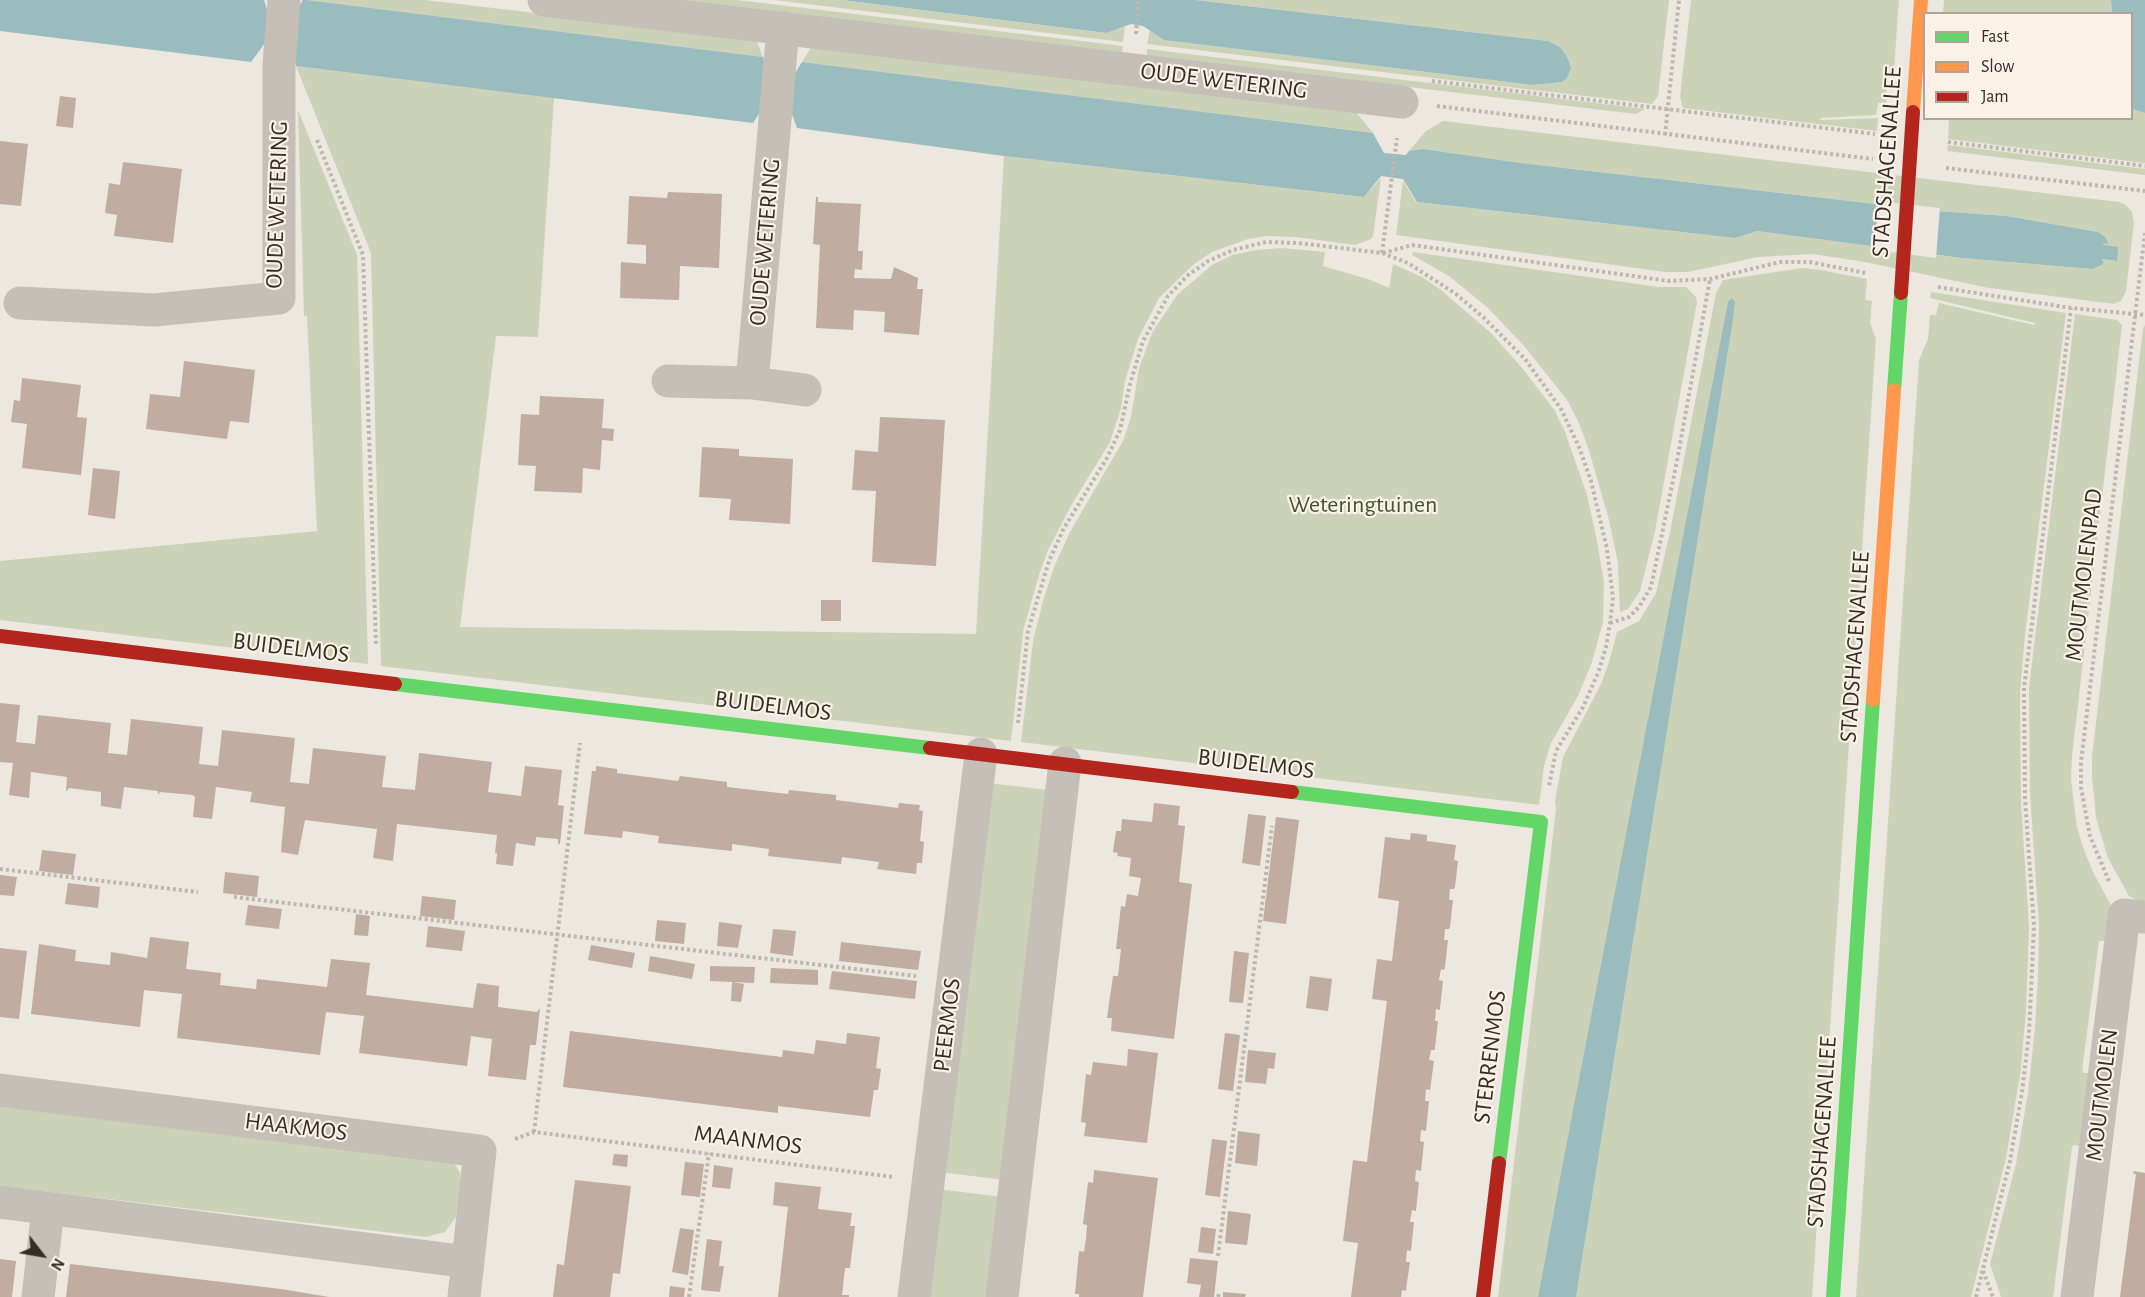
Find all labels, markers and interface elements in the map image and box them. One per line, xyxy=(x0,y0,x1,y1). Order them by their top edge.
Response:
legend xyxy=(1923,12,2133,120)
text: Fast xyxy=(1981,28,2009,46)
street label: OUDE WETERING xyxy=(1139,56,1309,106)
text: Slow xyxy=(1981,58,2014,76)
street label: STADSHAGENALLEE xyxy=(1866,66,1908,258)
text: Jam xyxy=(1981,88,2009,106)
street label: OUDE WETERING xyxy=(260,121,294,289)
street label: OUDE WETERING xyxy=(743,157,787,327)
street label: MOUTMOLENPAD xyxy=(2059,487,2109,663)
park label: Weteringtuinen xyxy=(1289,491,1437,519)
street label: STADSHAGENALLEE xyxy=(1834,551,1876,743)
street label: BUIDELMOS xyxy=(231,627,351,669)
street label: BUIDELMOS xyxy=(713,685,833,727)
street label: BUIDELMOS xyxy=(1196,743,1316,785)
street label: PEERMOS xyxy=(927,976,967,1074)
street label: STERRENMOS xyxy=(1468,989,1512,1125)
street label: MOUTMOLEN xyxy=(2080,1027,2124,1163)
street label: STADSHAGENALLEE xyxy=(1801,1036,1843,1228)
street label: HAAKMOS xyxy=(243,1106,349,1148)
street label: MAANMOS xyxy=(692,1119,804,1161)
north arrow xyxy=(12,1225,72,1285)
text: N xyxy=(48,1255,67,1273)

